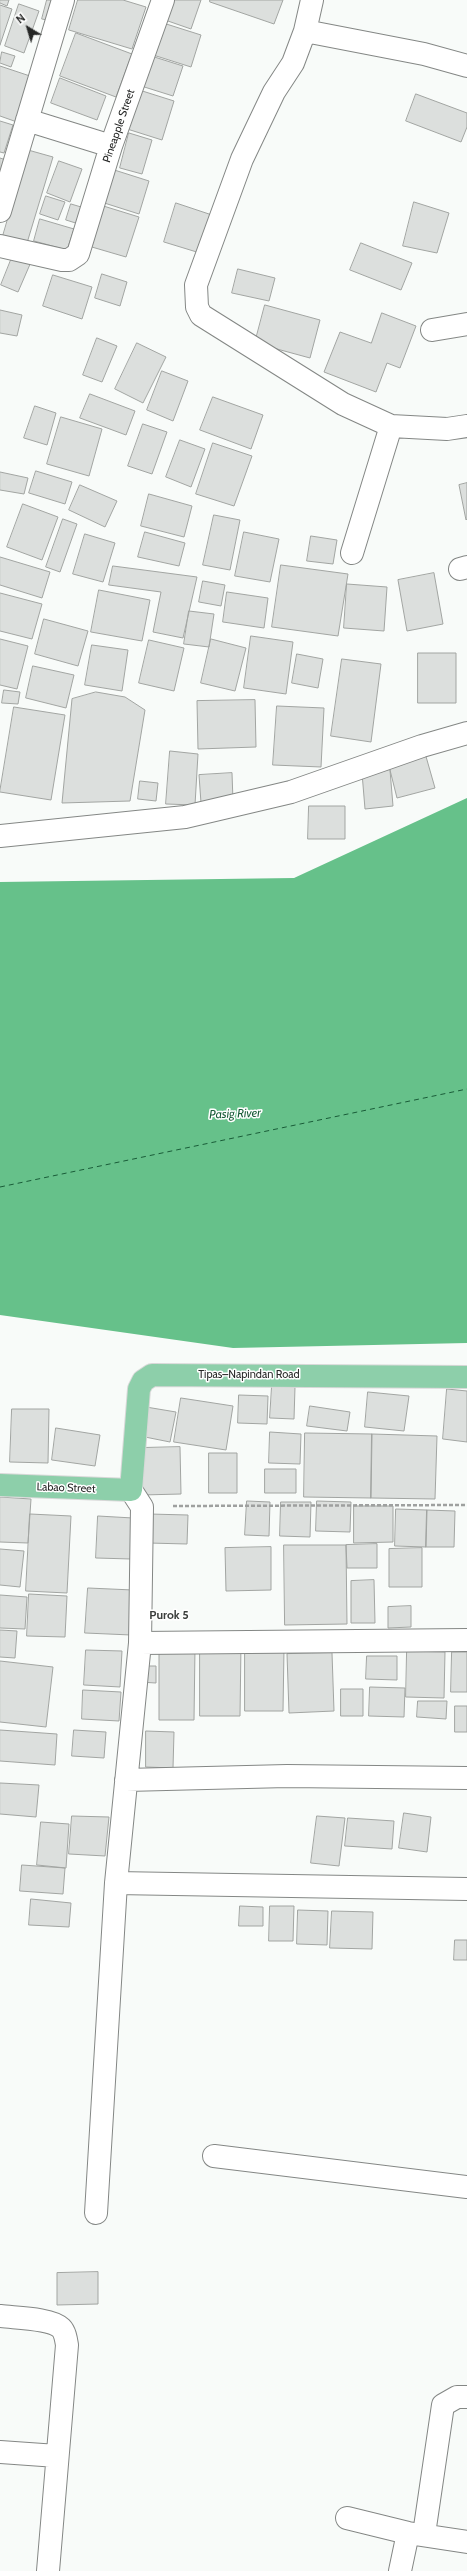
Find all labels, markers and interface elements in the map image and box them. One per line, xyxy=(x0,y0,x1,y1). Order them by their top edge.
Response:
north arrow xyxy=(8,8,48,48)
text: N xyxy=(13,11,28,26)
street label: Pineapple Street xyxy=(100,88,138,164)
water label: Pasig River xyxy=(209,1106,261,1122)
street label: Tipas–Napindan Road xyxy=(198,1368,300,1382)
street label: Labao Street xyxy=(36,1480,96,1496)
district label: Purok 5 xyxy=(149,1608,189,1622)

